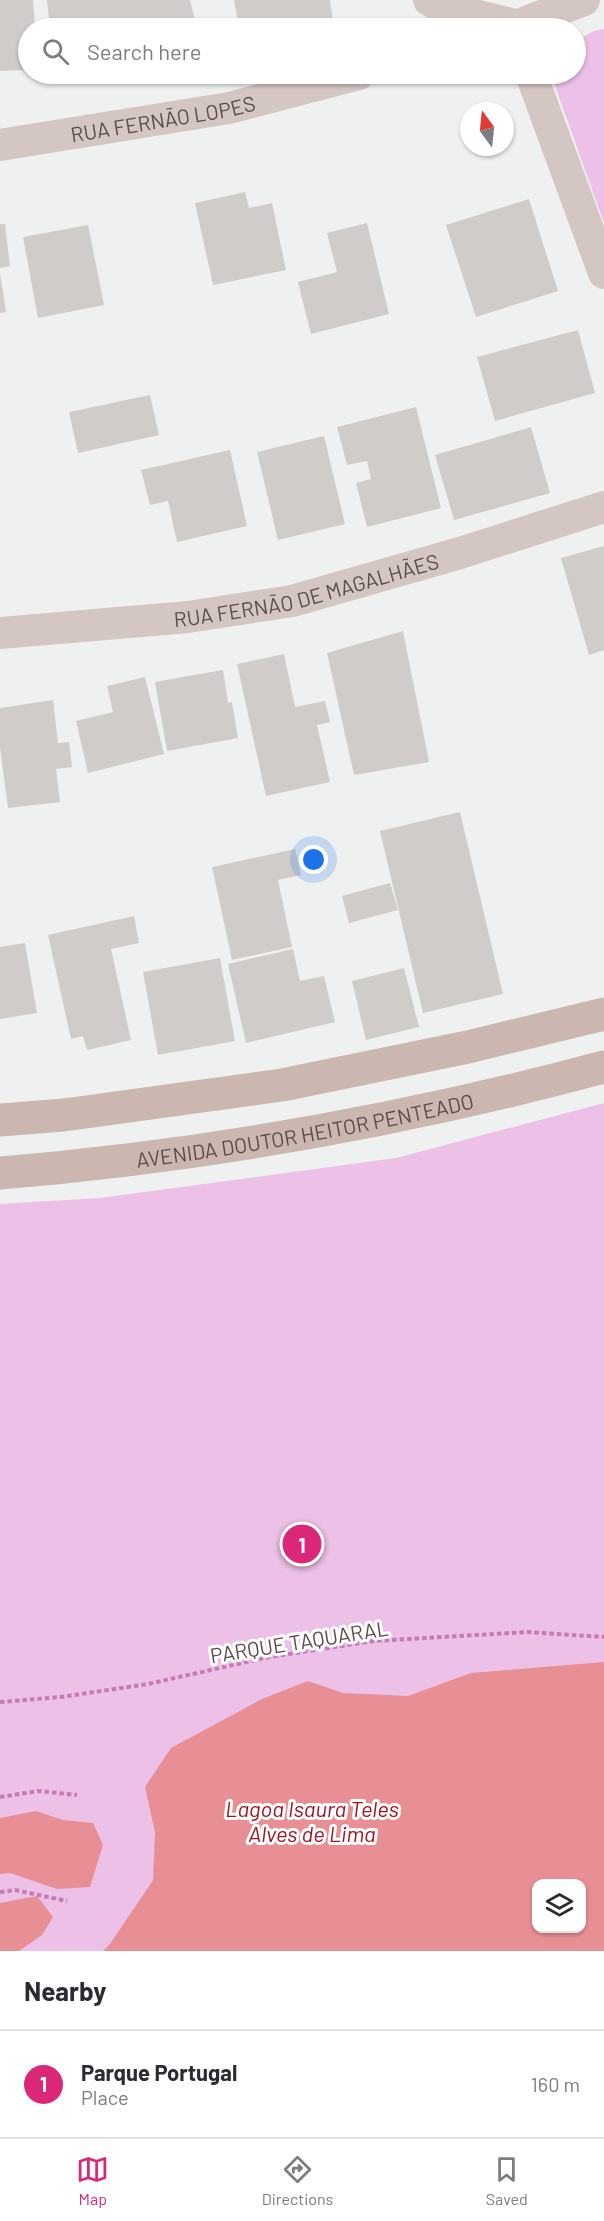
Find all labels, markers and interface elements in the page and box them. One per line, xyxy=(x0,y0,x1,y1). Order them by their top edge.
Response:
search box xyxy=(18,18,586,84)
icon: search xyxy=(39,35,72,68)
text: Search here xyxy=(87,38,201,64)
street label: RUA FERNÃO LOPES xyxy=(69,89,258,146)
north arrow xyxy=(460,102,514,156)
street label: RUA FERNÃO DE MAGALHÃES xyxy=(173,547,441,631)
your location xyxy=(299,845,328,874)
street label: AVENIDA DOUTOR HEITOR PENTEADO xyxy=(135,1087,476,1171)
pin: 1 xyxy=(282,1522,322,1566)
street label: PARQUE TAQUARAL xyxy=(208,1615,390,1667)
water label: Lagoa Isaura Teles Alves de Lima xyxy=(225,1795,399,1846)
map controls xyxy=(532,1879,586,1933)
button: layers xyxy=(532,1879,586,1933)
text: Nearby xyxy=(24,1975,106,2006)
text: Parque Portugal xyxy=(81,2059,237,2085)
text: 1 xyxy=(40,2072,47,2096)
text: 160 m xyxy=(531,2072,580,2096)
text: Place xyxy=(81,2085,129,2109)
tab: Map xyxy=(76,2153,109,2208)
tab: Directions xyxy=(262,2153,333,2208)
tab: Saved xyxy=(486,2153,528,2208)

